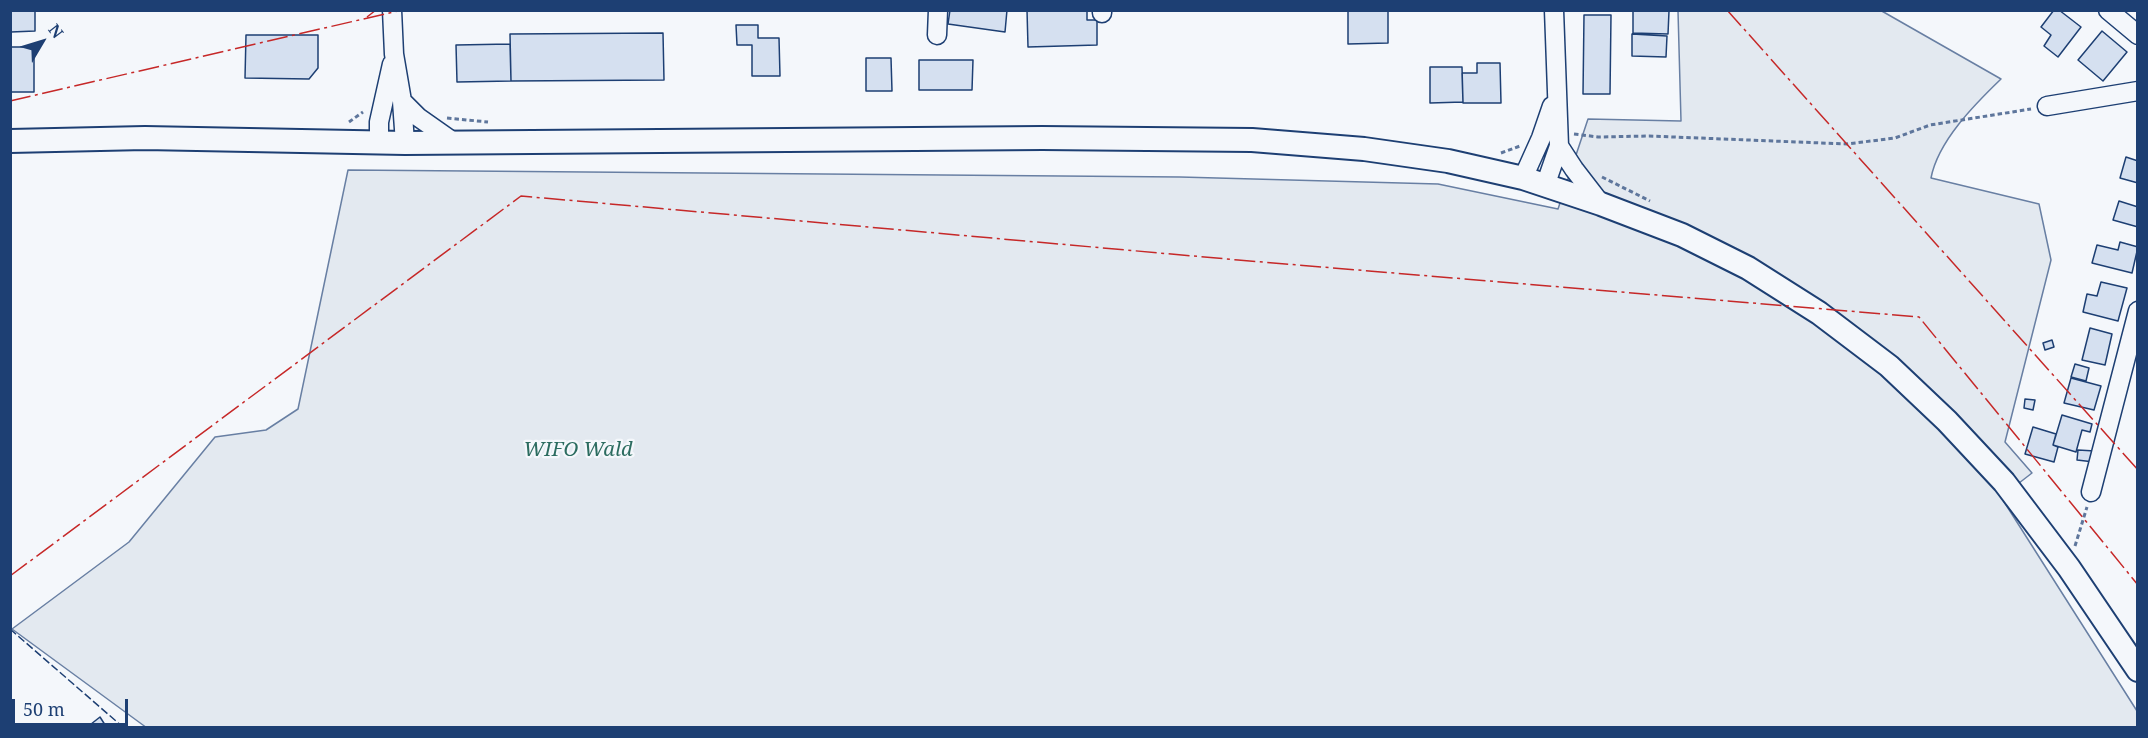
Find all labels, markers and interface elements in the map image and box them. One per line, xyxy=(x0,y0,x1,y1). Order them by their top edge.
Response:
north arrow xyxy=(12,12,72,72)
text: N xyxy=(44,19,69,43)
park label: WIFO Wald xyxy=(523,438,633,462)
scale bar xyxy=(15,687,130,725)
text: 50 m xyxy=(23,697,65,721)

